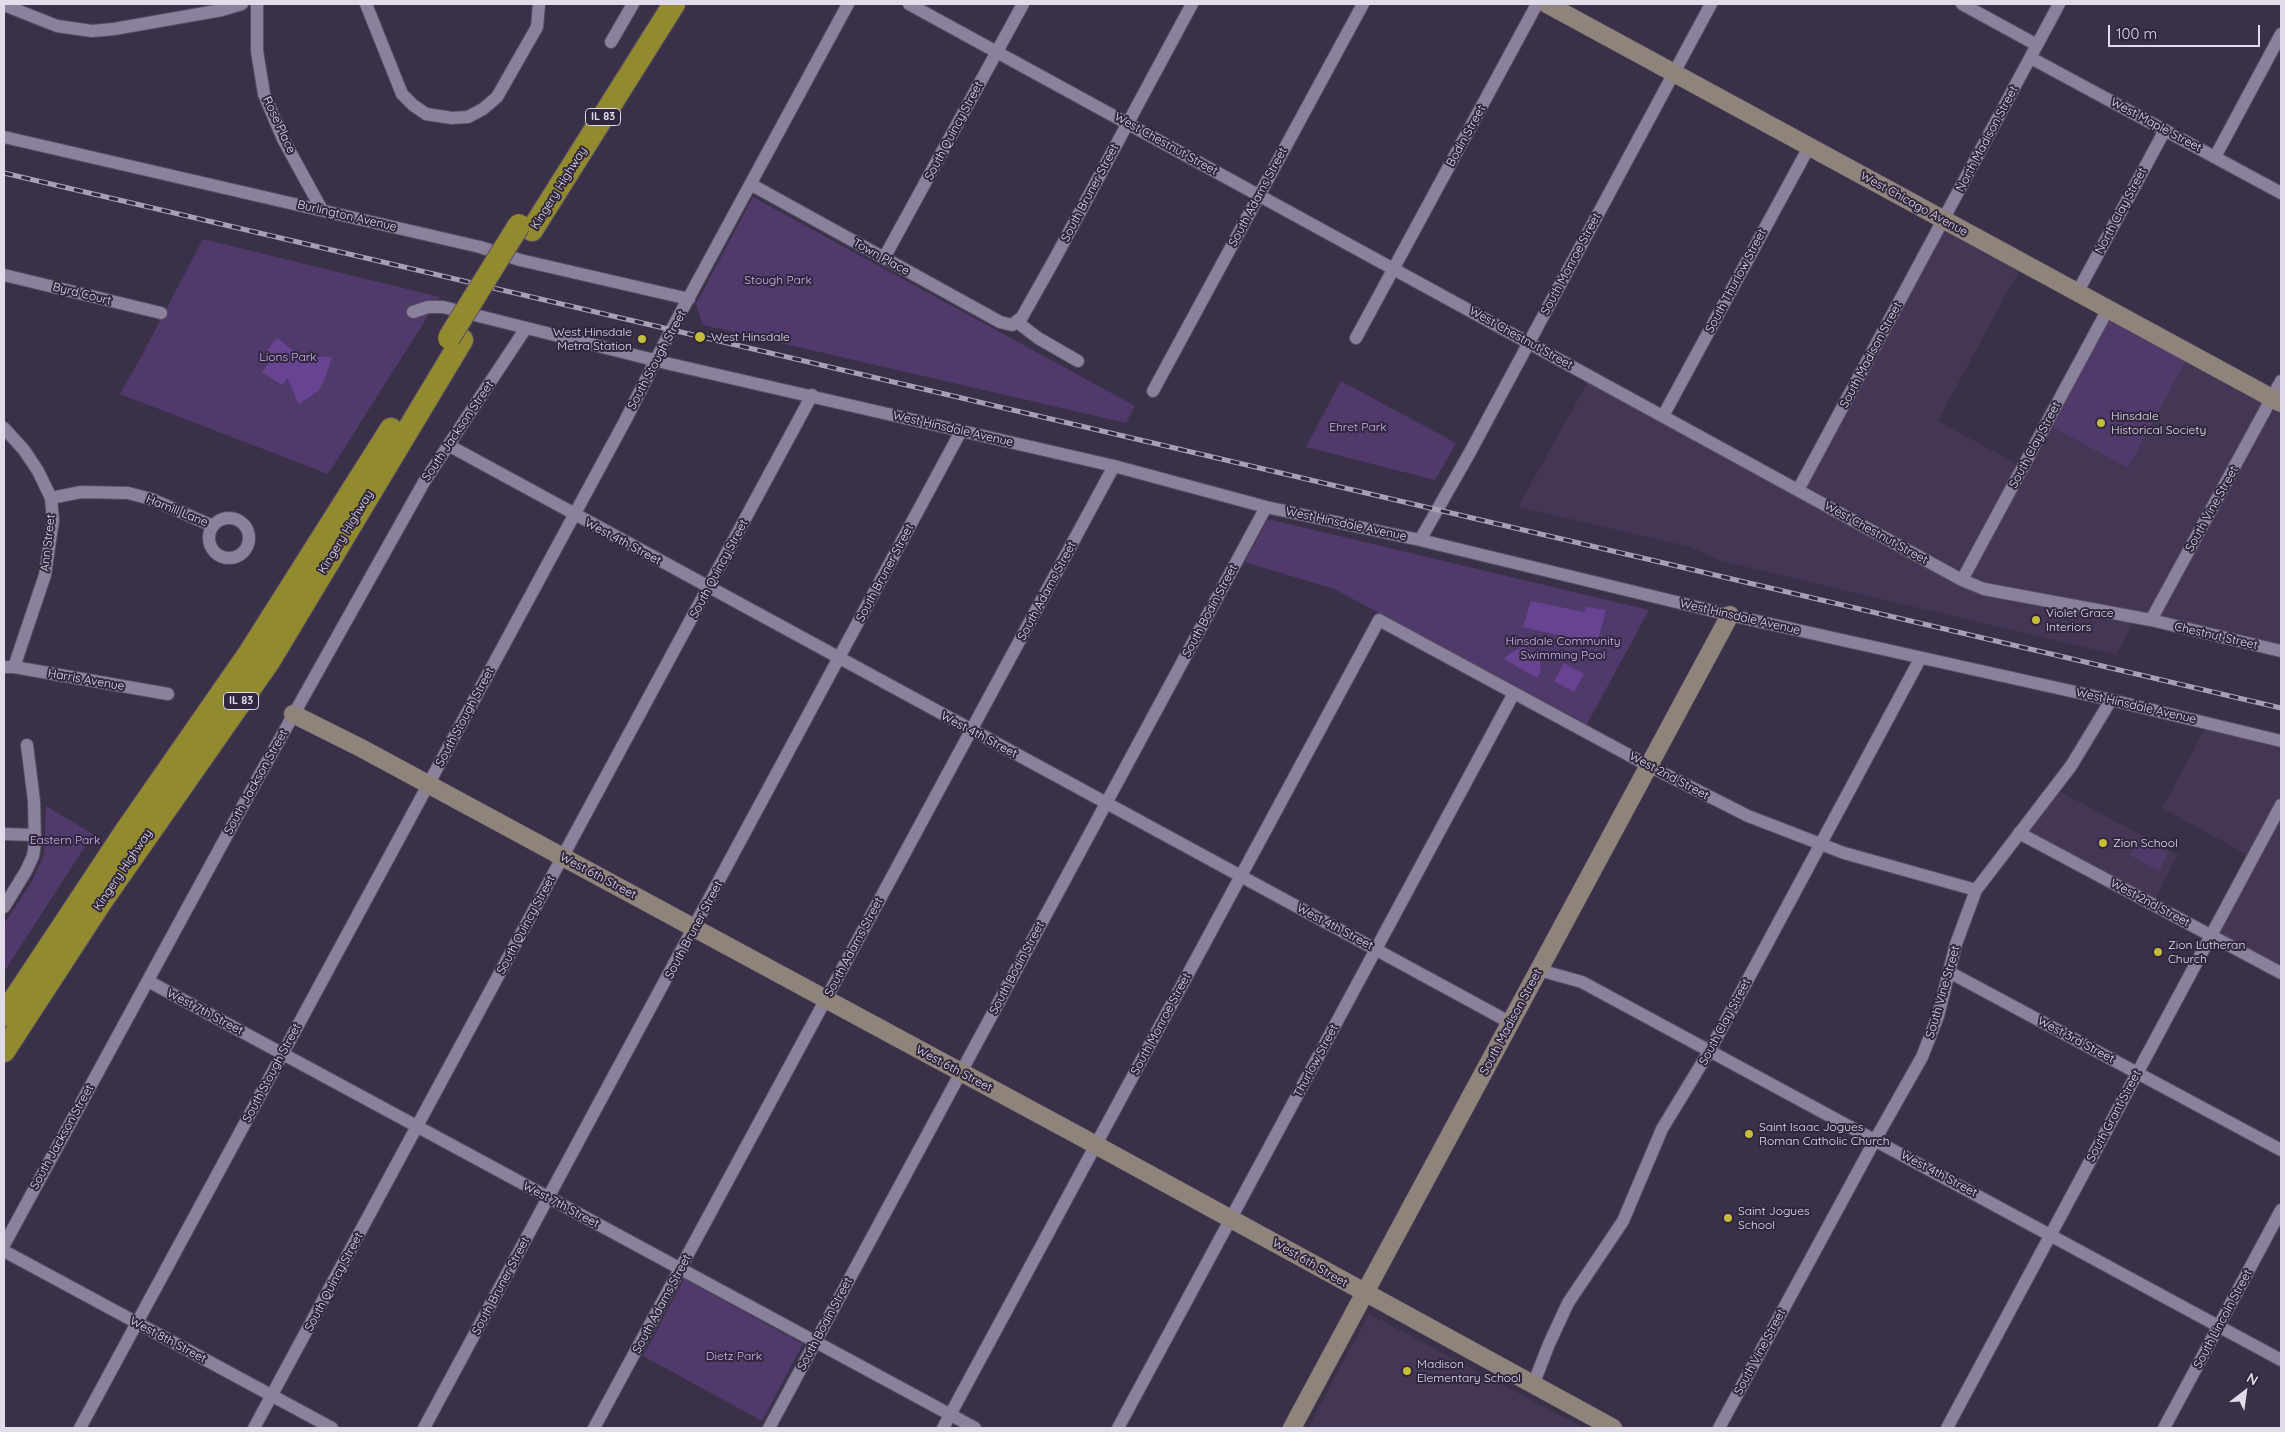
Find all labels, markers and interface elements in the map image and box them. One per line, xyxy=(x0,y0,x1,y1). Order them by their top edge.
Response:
scale bar xyxy=(2110,15,2262,47)
text: 100 m xyxy=(2116,24,2157,43)
street label: South Quincy Street xyxy=(922,79,986,183)
street label: North Madison Street xyxy=(1953,84,2021,194)
street label: Rose Place xyxy=(260,94,298,156)
street label: West Maple Street xyxy=(2108,95,2204,155)
street label: Bodin Street xyxy=(1443,103,1489,169)
road number: IL 83 xyxy=(586,108,620,125)
street label: West Chestnut Street xyxy=(1112,110,1220,178)
street label: South Bruner Street xyxy=(1058,142,1122,244)
street label: Kingery Highway xyxy=(528,144,590,232)
street label: South Adams Street xyxy=(1226,145,1290,249)
street label: North Clay Street xyxy=(2092,165,2150,257)
street label: West Chicago Avenue xyxy=(1858,168,1970,240)
street label: Burlington Avenue xyxy=(296,198,398,234)
street label: South Monroe Street xyxy=(1538,210,1604,318)
street label: South Thurlow Street xyxy=(1703,227,1769,335)
street label: Town Place xyxy=(850,236,912,278)
park label: Stough Park xyxy=(744,273,812,287)
street label: Byrd Court xyxy=(51,280,113,308)
street label: South Madison Street xyxy=(1837,300,1905,410)
street label: West Chestnut Street xyxy=(1467,304,1575,372)
street label: South Stough Street xyxy=(625,308,689,412)
place label: West Hinsdale Metra Station xyxy=(553,325,632,353)
marker: West Hinsdale xyxy=(693,330,707,344)
place label: West Hinsdale xyxy=(711,330,790,344)
marker: West Hinsdale Metra Station xyxy=(636,333,648,345)
park label: Lions Park xyxy=(259,350,317,364)
street label: South Jackson Street xyxy=(419,378,497,484)
street label: South Clay Street xyxy=(2006,399,2064,491)
street label: West Hinsdale Avenue xyxy=(891,408,1015,450)
place label: Hinsdale Historical Society xyxy=(2111,409,2206,437)
marker: Hinsdale Historical Society xyxy=(2095,417,2107,429)
park label: Ehret Park xyxy=(1329,420,1387,434)
street label: South Vine Street xyxy=(2183,464,2241,554)
street label: Kingery Highway xyxy=(315,488,377,576)
street label: Hamill Lane xyxy=(144,492,210,530)
street label: West Chestnut Street xyxy=(1822,499,1930,567)
street label: West Hinsdale Avenue xyxy=(1284,504,1408,544)
street label: Ann Street xyxy=(38,514,58,572)
street label: West 4th Street xyxy=(582,516,664,568)
street label: South Quincy Street xyxy=(687,517,751,621)
street label: South Bruner Street xyxy=(853,522,917,624)
street label: South Adams Street xyxy=(1015,539,1079,643)
street label: South Bodin Street xyxy=(1179,562,1241,660)
street label: West Hinsdale Avenue xyxy=(1678,596,1802,638)
place label: Violet Grace Interiors xyxy=(2046,606,2114,634)
marker: Violet Grace Interiors xyxy=(2030,614,2042,626)
street label: Chestnut Street xyxy=(2173,619,2259,653)
park label: Hinsdale Community Swimming Pool xyxy=(1505,634,1621,662)
street label: South Stough Street xyxy=(433,665,497,769)
street label: Harris Avenue xyxy=(47,666,125,694)
street label: West Hinsdale Avenue xyxy=(2074,685,2198,727)
road number: IL 83 xyxy=(224,692,258,709)
street label: West 4th Street xyxy=(938,709,1020,761)
street label: South Jackson Street xyxy=(221,727,291,837)
street label: West 2nd Street xyxy=(1627,749,1711,803)
street label: Kingery Highway xyxy=(90,827,156,913)
park label: Eastern Park xyxy=(30,833,100,847)
place label: Zion School xyxy=(2113,836,2178,850)
marker: Zion School xyxy=(2097,837,2109,849)
street label: West 6th Street xyxy=(557,850,639,902)
street label: South Quincy Street xyxy=(494,873,558,977)
street label: West 2nd Street xyxy=(2108,876,2192,930)
street label: South Bruner Street xyxy=(662,879,726,981)
street label: South Adams Street xyxy=(822,895,886,999)
street label: West 4th Street xyxy=(1294,901,1376,953)
street label: South Bodin Street xyxy=(986,919,1048,1017)
place label: Zion Lutheran Church xyxy=(2168,938,2245,966)
street label: South Vine Street xyxy=(1923,944,1963,1040)
marker: Zion Lutheran Church xyxy=(2152,946,2164,958)
street label: South Madison Street xyxy=(1477,967,1545,1077)
street label: South Monroe Street xyxy=(1128,970,1194,1078)
street label: South Clay Street xyxy=(1696,976,1754,1068)
street label: West 7th Street xyxy=(164,986,246,1038)
street label: West 3rd Street xyxy=(2035,1014,2117,1066)
street label: South Stough Street xyxy=(240,1021,304,1125)
street label: Thurlow Street xyxy=(1291,1022,1341,1100)
street label: West 6th Street xyxy=(913,1043,995,1095)
street label: South Grant Street xyxy=(2084,1068,2144,1164)
street label: South Jackson Street xyxy=(27,1082,97,1192)
place label: Saint Isaac Jogues Roman Catholic Church xyxy=(1759,1120,1890,1148)
marker: Saint Isaac Jogues Roman Catholic Church xyxy=(1743,1128,1755,1140)
street label: West 4th Street xyxy=(1898,1148,1980,1200)
street label: West 7th Street xyxy=(520,1179,602,1231)
place label: Saint Jogues School xyxy=(1738,1204,1810,1232)
marker: Saint Jogues School xyxy=(1722,1212,1734,1224)
street label: South Quincy Street xyxy=(302,1230,366,1334)
street label: South Bruner Street xyxy=(469,1235,533,1337)
street label: West 6th Street xyxy=(1270,1236,1350,1290)
street label: South Adams Street xyxy=(630,1252,694,1356)
street label: South Lincoln Street xyxy=(2191,1267,2255,1371)
street label: South Bodin Street xyxy=(794,1275,856,1373)
street label: South Vine Street xyxy=(1731,1307,1789,1397)
street label: West 8th Street xyxy=(127,1314,209,1366)
park label: Dietz Park xyxy=(706,1349,762,1363)
place label: Madison Elementary School xyxy=(1417,1357,1521,1385)
marker: Madison Elementary School xyxy=(1401,1365,1413,1377)
north arrow xyxy=(2220,1367,2270,1417)
text: N xyxy=(2244,1369,2261,1389)

